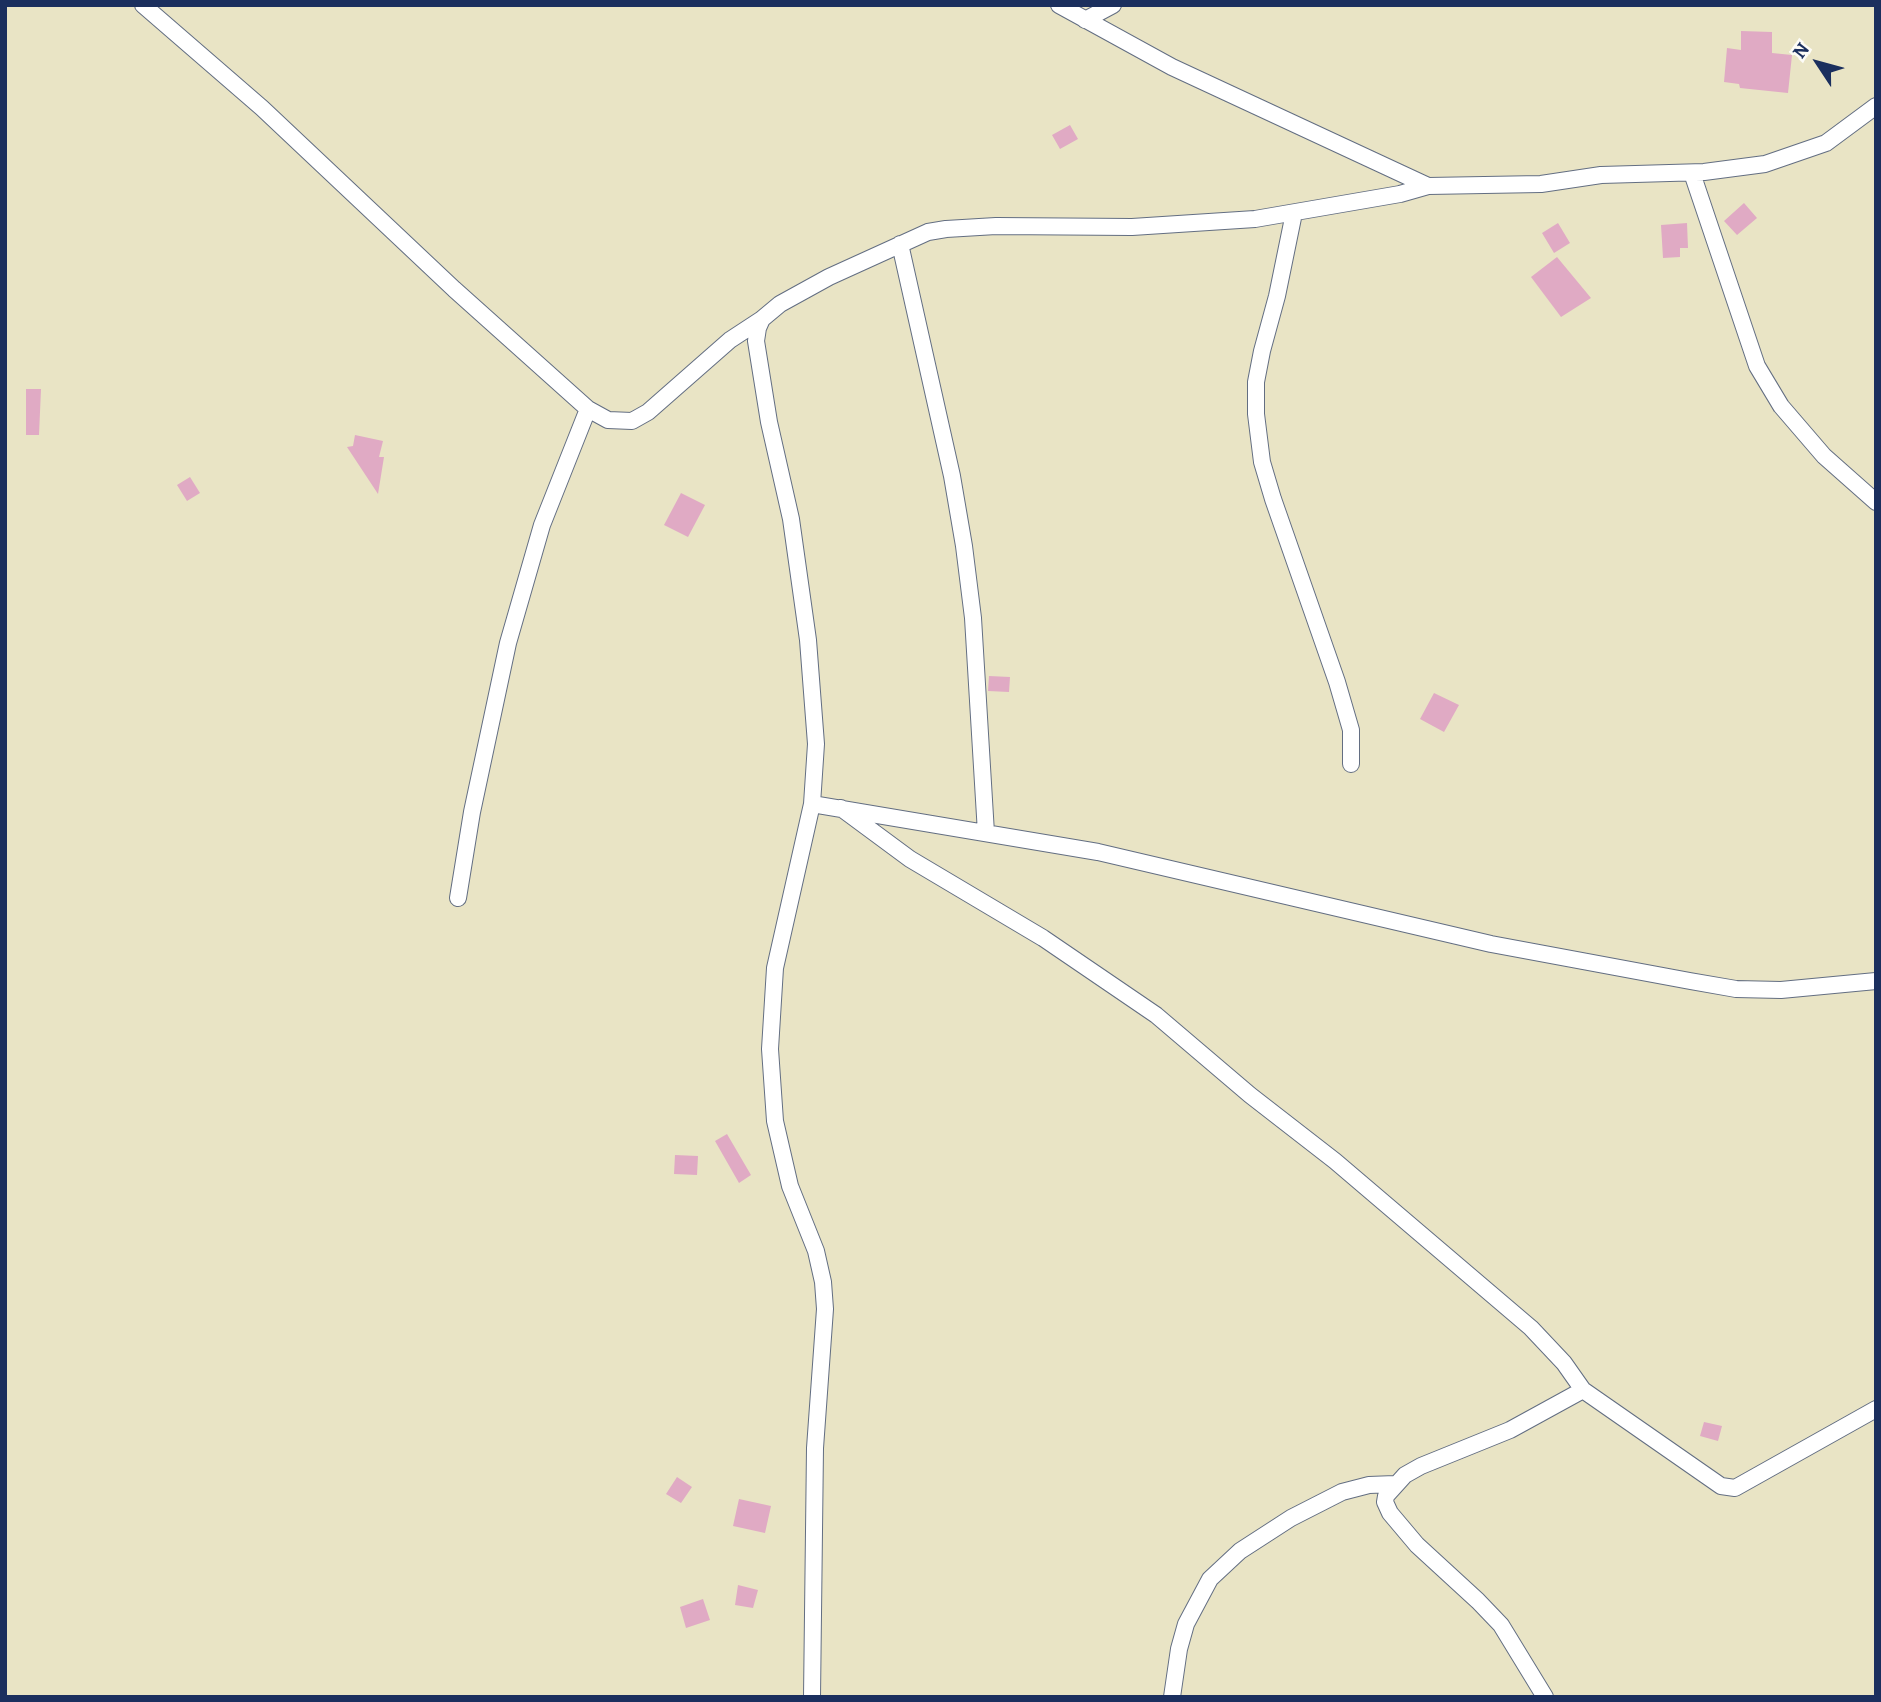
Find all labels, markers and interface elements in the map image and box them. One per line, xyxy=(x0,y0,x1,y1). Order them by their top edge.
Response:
north arrow xyxy=(1783,28,1853,98)
text: N xyxy=(1786,37,1816,64)

